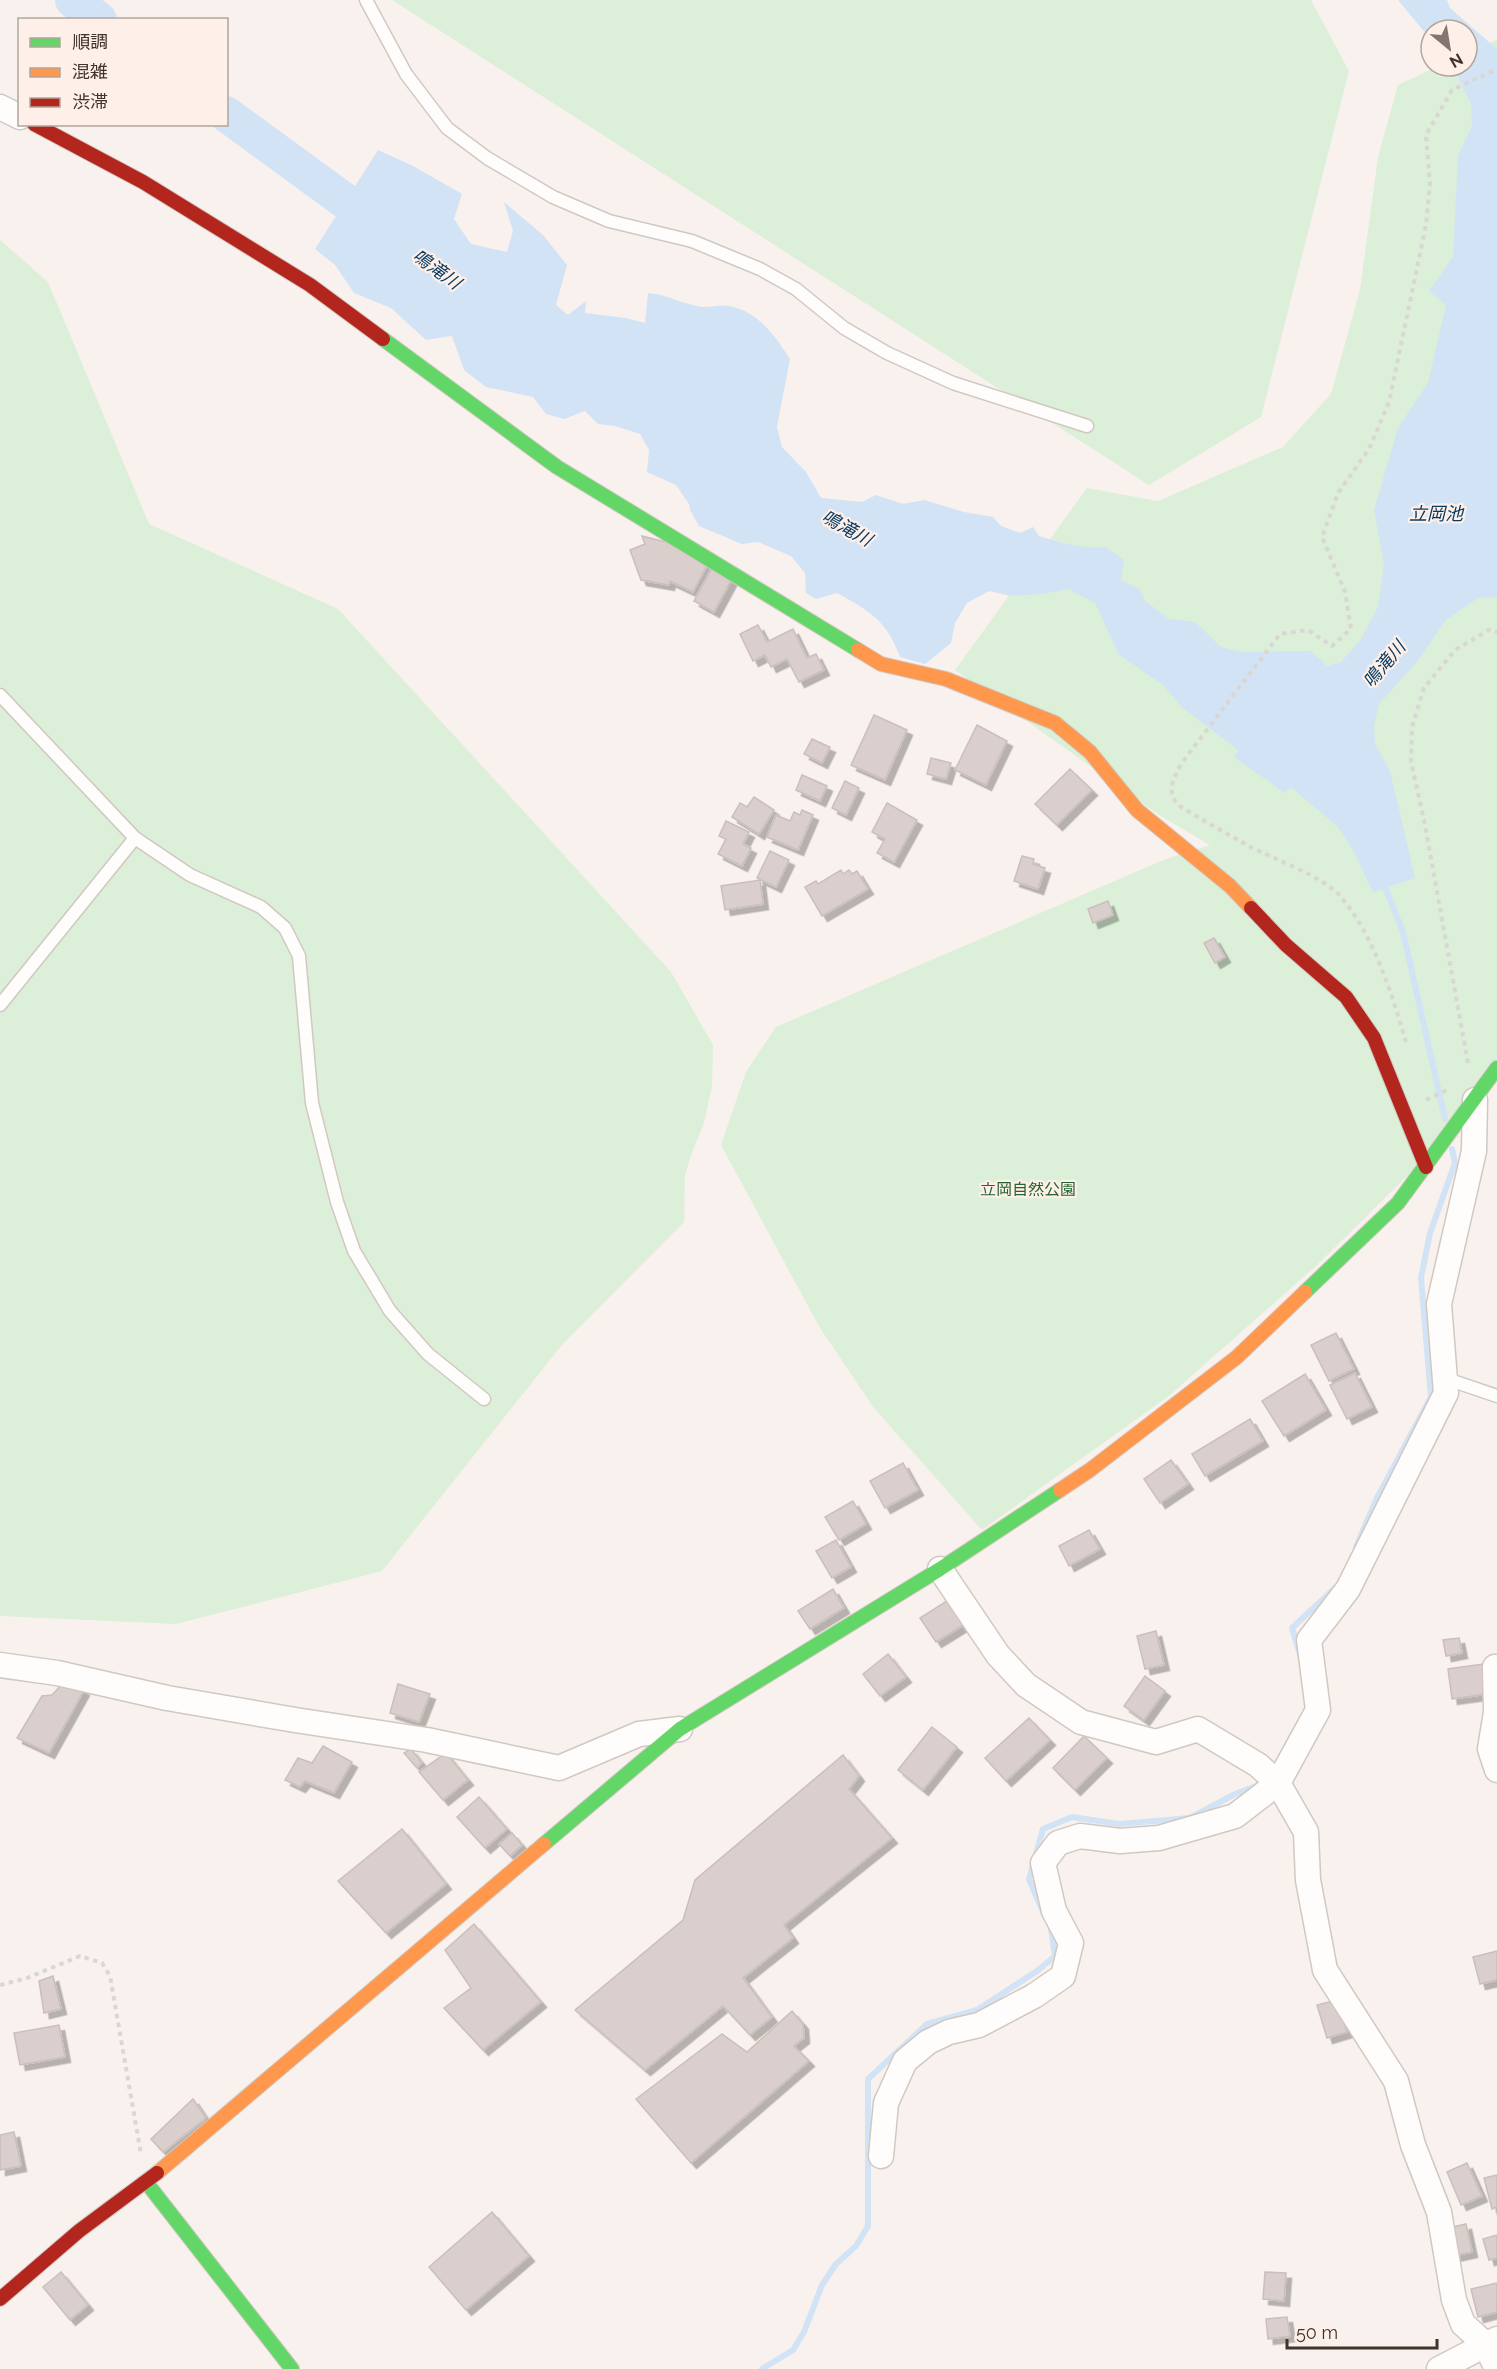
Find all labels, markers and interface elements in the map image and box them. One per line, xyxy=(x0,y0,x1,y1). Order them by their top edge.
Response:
legend xyxy=(18,18,228,126)
north arrow xyxy=(1419,18,1479,78)
text: 順調 xyxy=(72,31,108,52)
text: N xyxy=(1446,49,1466,72)
text: 混雑 xyxy=(72,61,108,82)
text: 渋滞 xyxy=(72,91,108,112)
water label: 鳴滝川 xyxy=(409,245,467,295)
water label: 立岡池 xyxy=(1409,503,1465,524)
water label: 鳴滝川 xyxy=(818,506,877,551)
water label: 鳴滝川 xyxy=(1359,635,1411,691)
park label: 立岡自然公園 xyxy=(980,1180,1076,1199)
scale bar xyxy=(1287,2312,1437,2350)
text: 50 m xyxy=(1296,2322,1338,2343)

